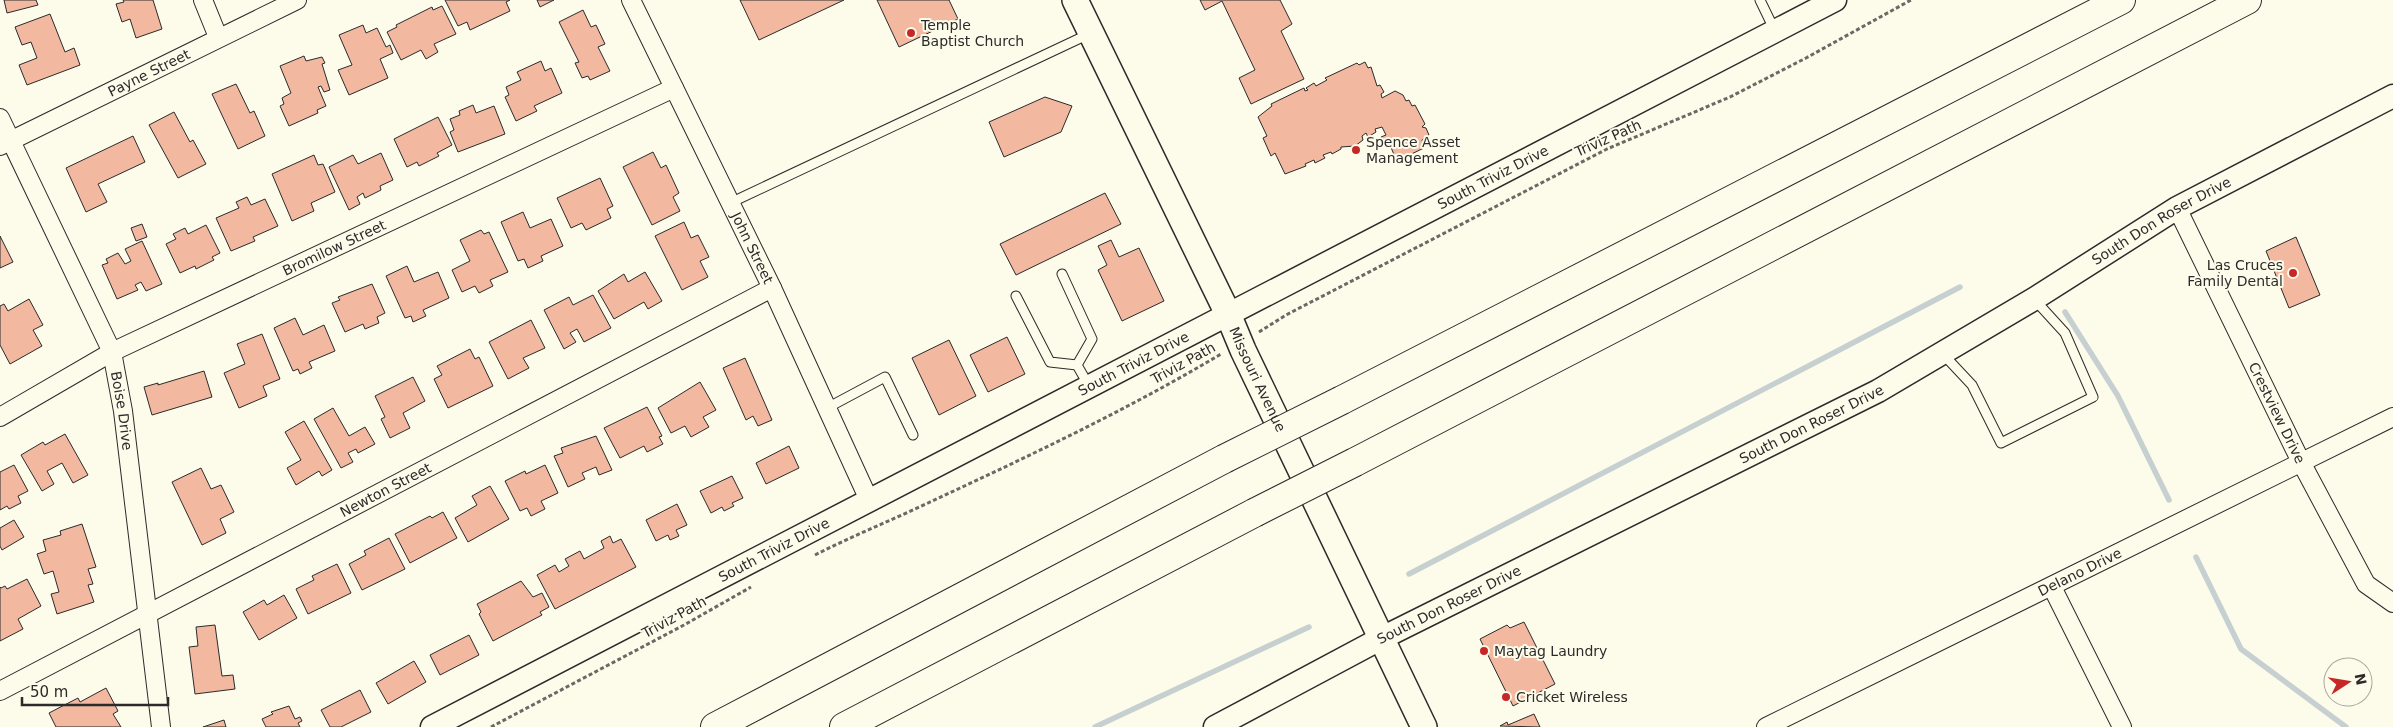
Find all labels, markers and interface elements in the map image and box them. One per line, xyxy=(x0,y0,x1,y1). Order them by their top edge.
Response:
place label: Temple Baptist Church xyxy=(920,17,1024,49)
marker: Temple Baptist Church xyxy=(905,27,917,39)
street label: Payne Street xyxy=(105,46,193,100)
street label: Triviz Path xyxy=(1571,116,1644,160)
place label: Spence Asset Management xyxy=(1366,134,1461,166)
street label: South Triviz Drive xyxy=(1435,142,1551,213)
marker: Spence Asset Management xyxy=(1350,144,1362,156)
street label: South Don Roser Drive xyxy=(2089,173,2234,268)
street label: John Street xyxy=(728,209,777,287)
street label: Bromilow Street xyxy=(280,216,389,279)
place label: Las Cruces Family Dental xyxy=(2187,257,2283,289)
marker: Las Cruces Family Dental xyxy=(2287,267,2299,279)
street label: Missouri Avenue xyxy=(1226,324,1289,434)
street label: South Triviz Drive xyxy=(1075,328,1192,399)
street label: Triviz Path xyxy=(1147,339,1218,388)
street label: Crestview Drive xyxy=(2246,360,2309,466)
street label: Boise Drive xyxy=(108,370,136,451)
street label: South Don Roser Drive xyxy=(1737,381,1887,467)
street label: Newton Street xyxy=(337,459,434,520)
street label: South Triviz Drive xyxy=(716,515,832,585)
street label: Delano Drive xyxy=(2035,545,2124,599)
street label: South Don Roser Drive xyxy=(1374,562,1524,647)
street label: Triviz Path xyxy=(638,593,709,642)
place label: Maytag Laundry xyxy=(1494,643,1607,659)
marker: Maytag Laundry xyxy=(1478,645,1490,657)
north arrow xyxy=(2323,657,2373,707)
text: N xyxy=(2352,672,2370,687)
scale bar xyxy=(22,674,169,706)
text: 50 m xyxy=(30,683,68,701)
place label: Cricket Wireless xyxy=(1516,689,1628,705)
marker: Cricket Wireless xyxy=(1500,691,1512,703)

